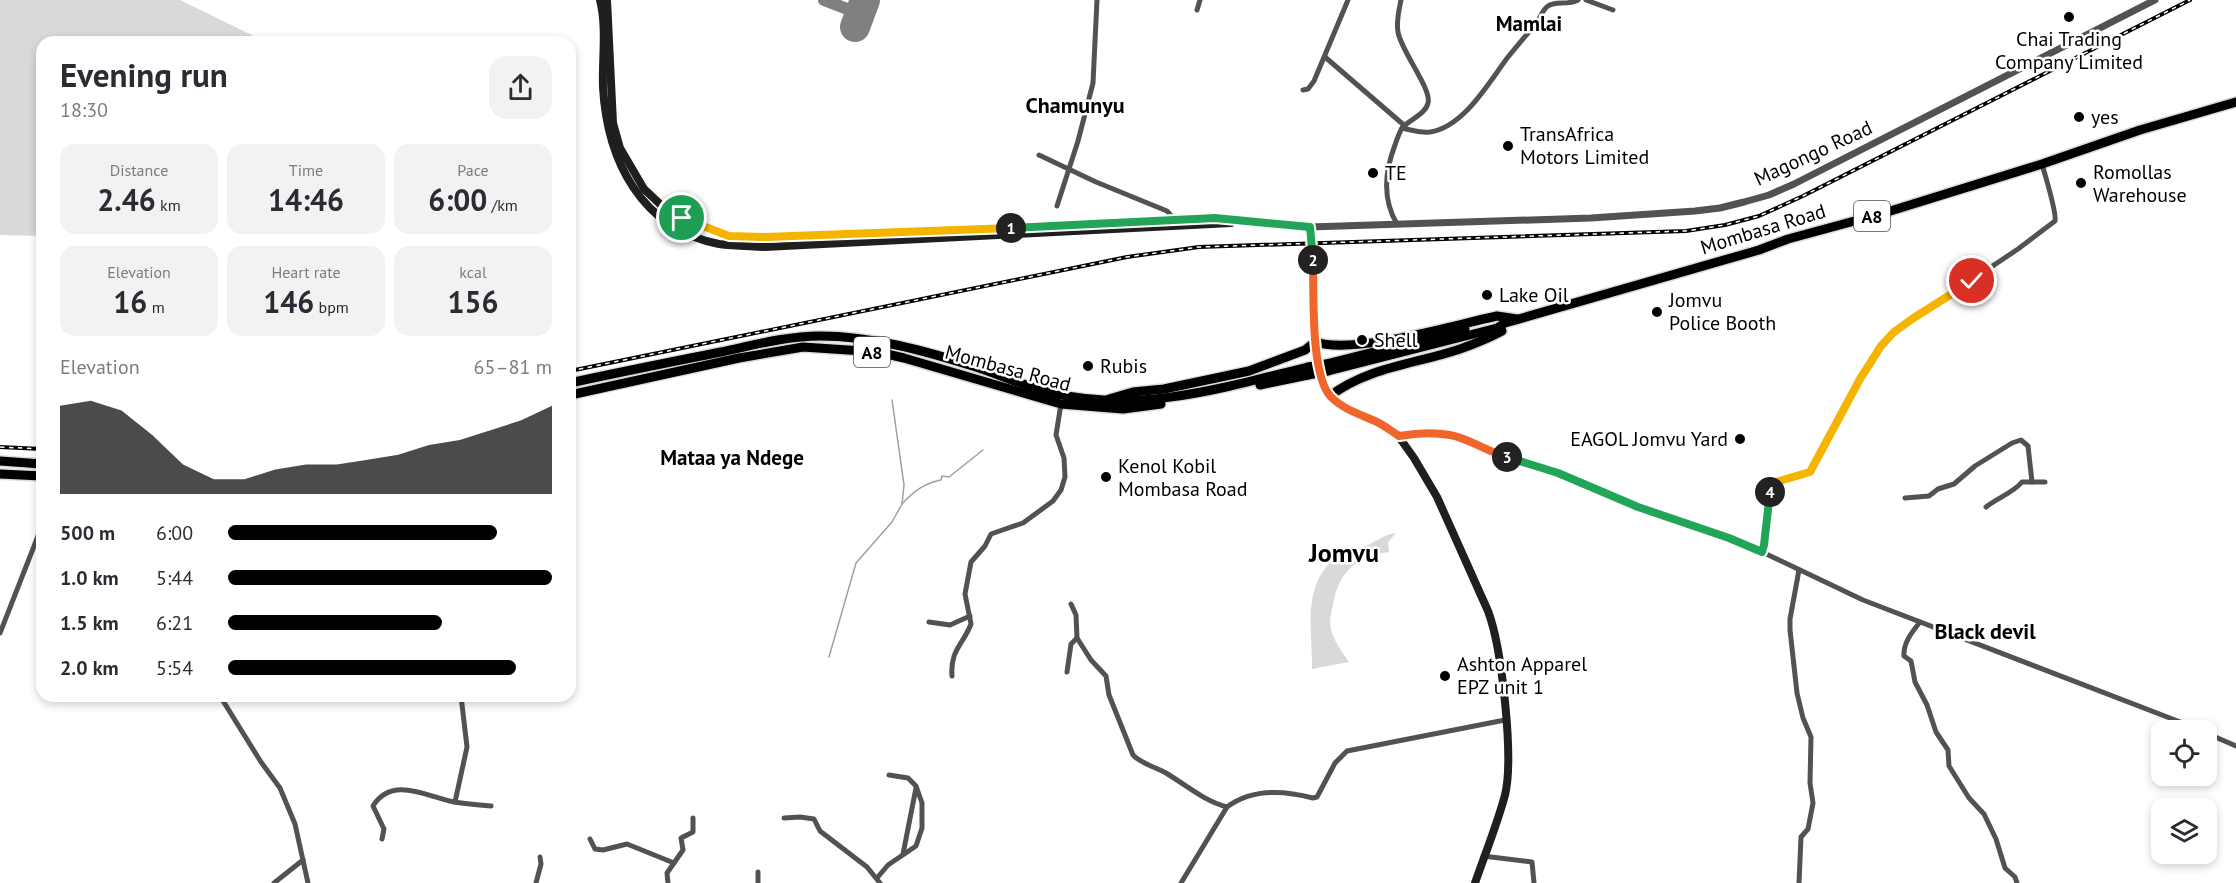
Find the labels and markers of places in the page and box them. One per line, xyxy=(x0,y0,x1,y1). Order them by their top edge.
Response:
marker: Chai Trading Company Limited xyxy=(2062,10,2076,24)
place label: Chai Trading Company Limited xyxy=(1995,26,2143,75)
place label: yes xyxy=(2091,104,2119,130)
marker: yes xyxy=(2072,110,2086,124)
place label: TransAfrica Motors Limited xyxy=(1520,121,1649,170)
marker: TransAfrica Motors Limited xyxy=(1501,139,1515,153)
place label: Romollas Warehouse xyxy=(2093,159,2187,208)
place label: TE xyxy=(1385,160,1407,186)
marker: TE xyxy=(1366,166,1380,180)
marker: Romollas Warehouse xyxy=(2074,176,2088,190)
pin xyxy=(656,192,707,243)
pin: 1 xyxy=(996,213,1026,243)
pin: 2 xyxy=(1298,245,1328,275)
pin xyxy=(1946,255,1997,306)
place label: Lake Oil xyxy=(1499,282,1569,308)
place label: Jomvu Police Booth xyxy=(1668,287,1776,336)
marker: Lake Oil xyxy=(1480,288,1494,302)
marker: Jomvu Police Booth xyxy=(1650,305,1664,319)
place label: Shell xyxy=(1374,327,1418,353)
marker: Shell xyxy=(1355,333,1369,347)
place label: Rubis xyxy=(1100,353,1147,379)
marker: Rubis xyxy=(1081,359,1095,373)
place label: EAGOL Jomvu Yard xyxy=(1570,426,1728,452)
marker: EAGOL Jomvu Yard xyxy=(1733,432,1747,446)
pin: 3 xyxy=(1492,442,1522,472)
place label: Kenol Kobil Mombasa Road xyxy=(1118,453,1248,502)
marker: Kenol Kobil Mombasa Road xyxy=(1099,470,1113,484)
pin: 4 xyxy=(1755,477,1785,507)
place label: Ashton Apparel EPZ unit 1 xyxy=(1457,651,1587,700)
marker: Ashton Apparel EPZ unit 1 xyxy=(1438,669,1452,683)

